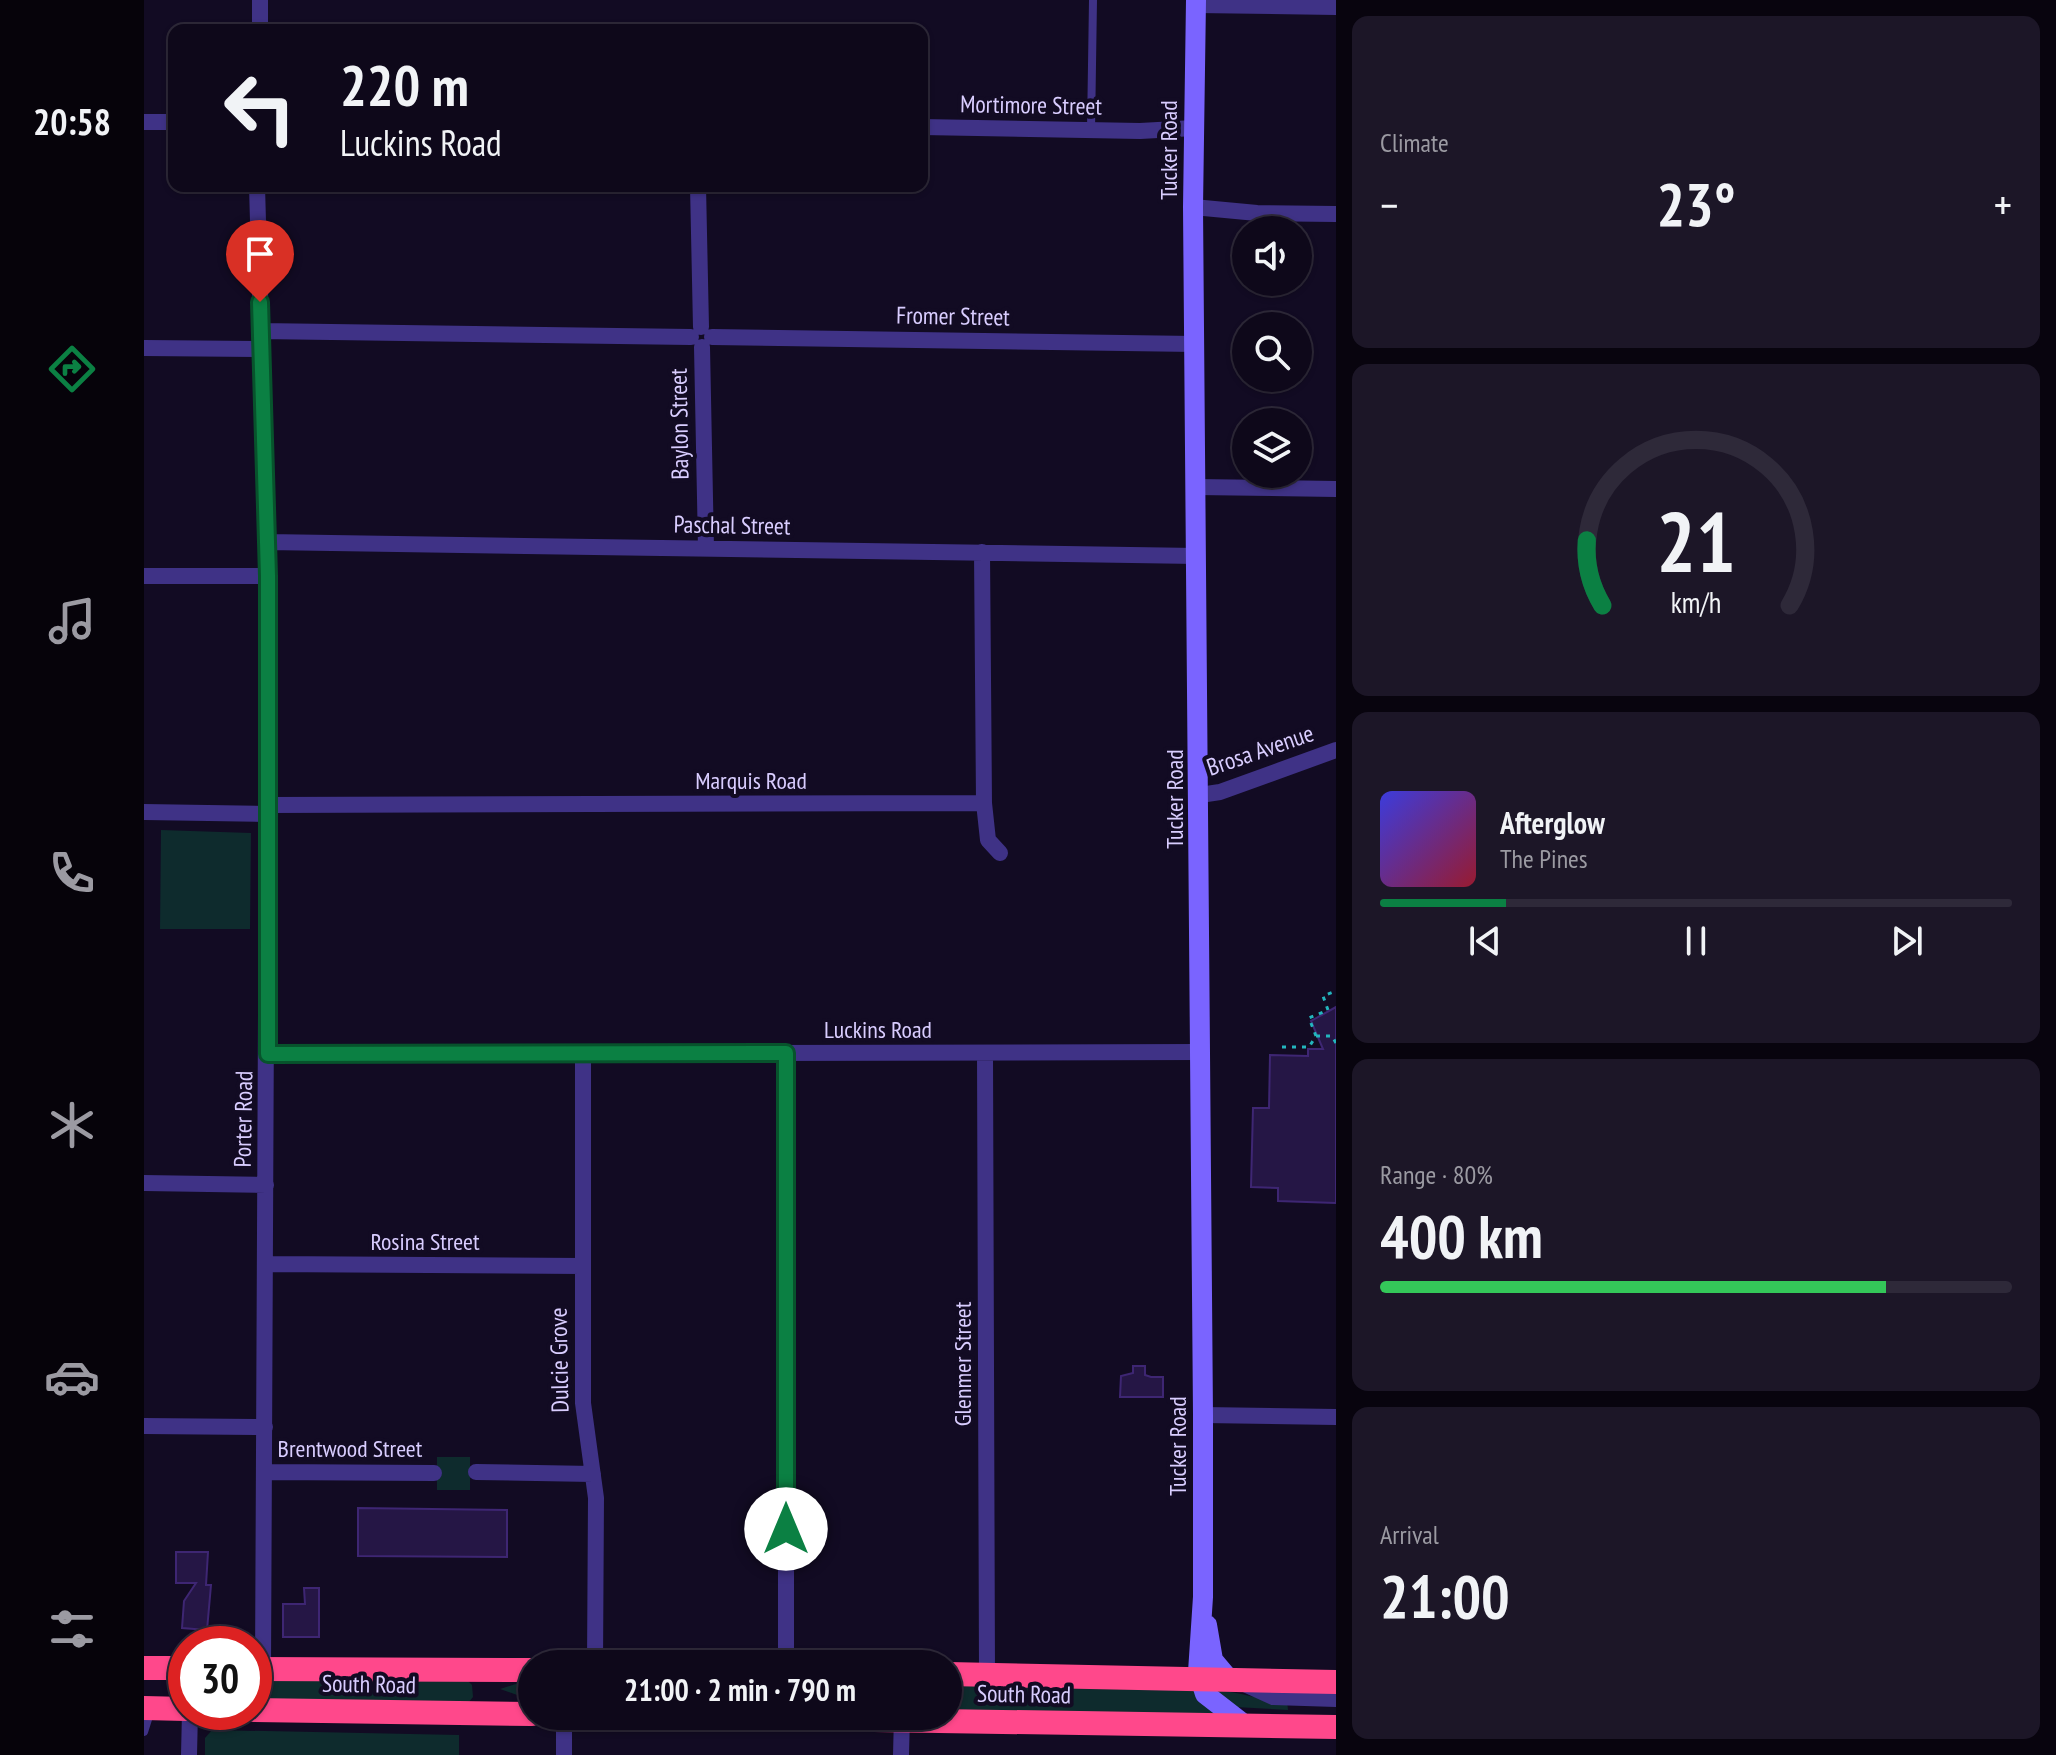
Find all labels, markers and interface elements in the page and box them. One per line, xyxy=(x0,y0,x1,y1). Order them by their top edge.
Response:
text: 220 m xyxy=(340,49,469,121)
icon: left xyxy=(208,56,312,160)
street label: Mortimore Street xyxy=(960,88,1103,122)
text: 20:58 xyxy=(33,98,111,145)
street label: Tucker Road xyxy=(1153,100,1184,200)
text: Luckins Road xyxy=(340,119,502,166)
text: Climate xyxy=(1380,126,1449,159)
text: 23° xyxy=(1656,165,1736,243)
text: − xyxy=(1380,176,1398,233)
text: + xyxy=(1994,176,2012,233)
map controls xyxy=(1232,216,1312,488)
button: sound xyxy=(1232,216,1312,296)
pin xyxy=(226,220,294,302)
icon: arrive xyxy=(238,232,282,276)
street label: Fromer Street xyxy=(896,300,1011,332)
button: search xyxy=(1232,312,1312,392)
icon: directions xyxy=(44,341,100,397)
street label: Baylon Street xyxy=(663,368,695,480)
button: layers xyxy=(1232,408,1312,488)
text: 21 xyxy=(1656,486,1736,594)
street label: Paschal Street xyxy=(673,508,791,542)
text: km/h xyxy=(1671,584,1721,621)
icon: music xyxy=(44,593,100,649)
street label: Brosa Avenue xyxy=(1202,717,1318,783)
street label: Tucker Road xyxy=(1159,749,1190,849)
street label: Marquis Road xyxy=(695,765,807,796)
text: Afterglow xyxy=(1500,803,1605,842)
text: The Pines xyxy=(1500,842,1588,875)
icon: phone xyxy=(44,845,100,901)
icon: previous xyxy=(1463,919,1507,963)
icon: pause xyxy=(1674,919,1718,963)
icon: next xyxy=(1885,919,1929,963)
street label: Luckins Road xyxy=(824,1014,932,1045)
street label: Porter Road xyxy=(227,1070,259,1168)
icon: climate xyxy=(44,1097,100,1153)
text: Range · 80% xyxy=(1380,1158,1493,1191)
text: 400 km xyxy=(1380,1197,1543,1275)
street label: Rosina Street xyxy=(370,1226,480,1257)
street label: Glenmer Street xyxy=(947,1301,978,1426)
street label: Dulcie Grove xyxy=(543,1307,575,1413)
icon: car xyxy=(44,1349,100,1405)
street label: Tucker Road xyxy=(1162,1396,1193,1496)
street label: Brentwood Street xyxy=(278,1433,423,1464)
position arrow xyxy=(744,1487,828,1571)
text: Arrival xyxy=(1380,1518,1439,1551)
text: 21:00 xyxy=(1380,1557,1510,1635)
icon: filters xyxy=(44,1601,100,1657)
speed limit sign: 30 xyxy=(168,1626,272,1730)
street label: South Road xyxy=(322,1668,416,1700)
text: 21:00 · 2 min · 790 m xyxy=(624,1670,856,1709)
street label: South Road xyxy=(977,1678,1071,1710)

